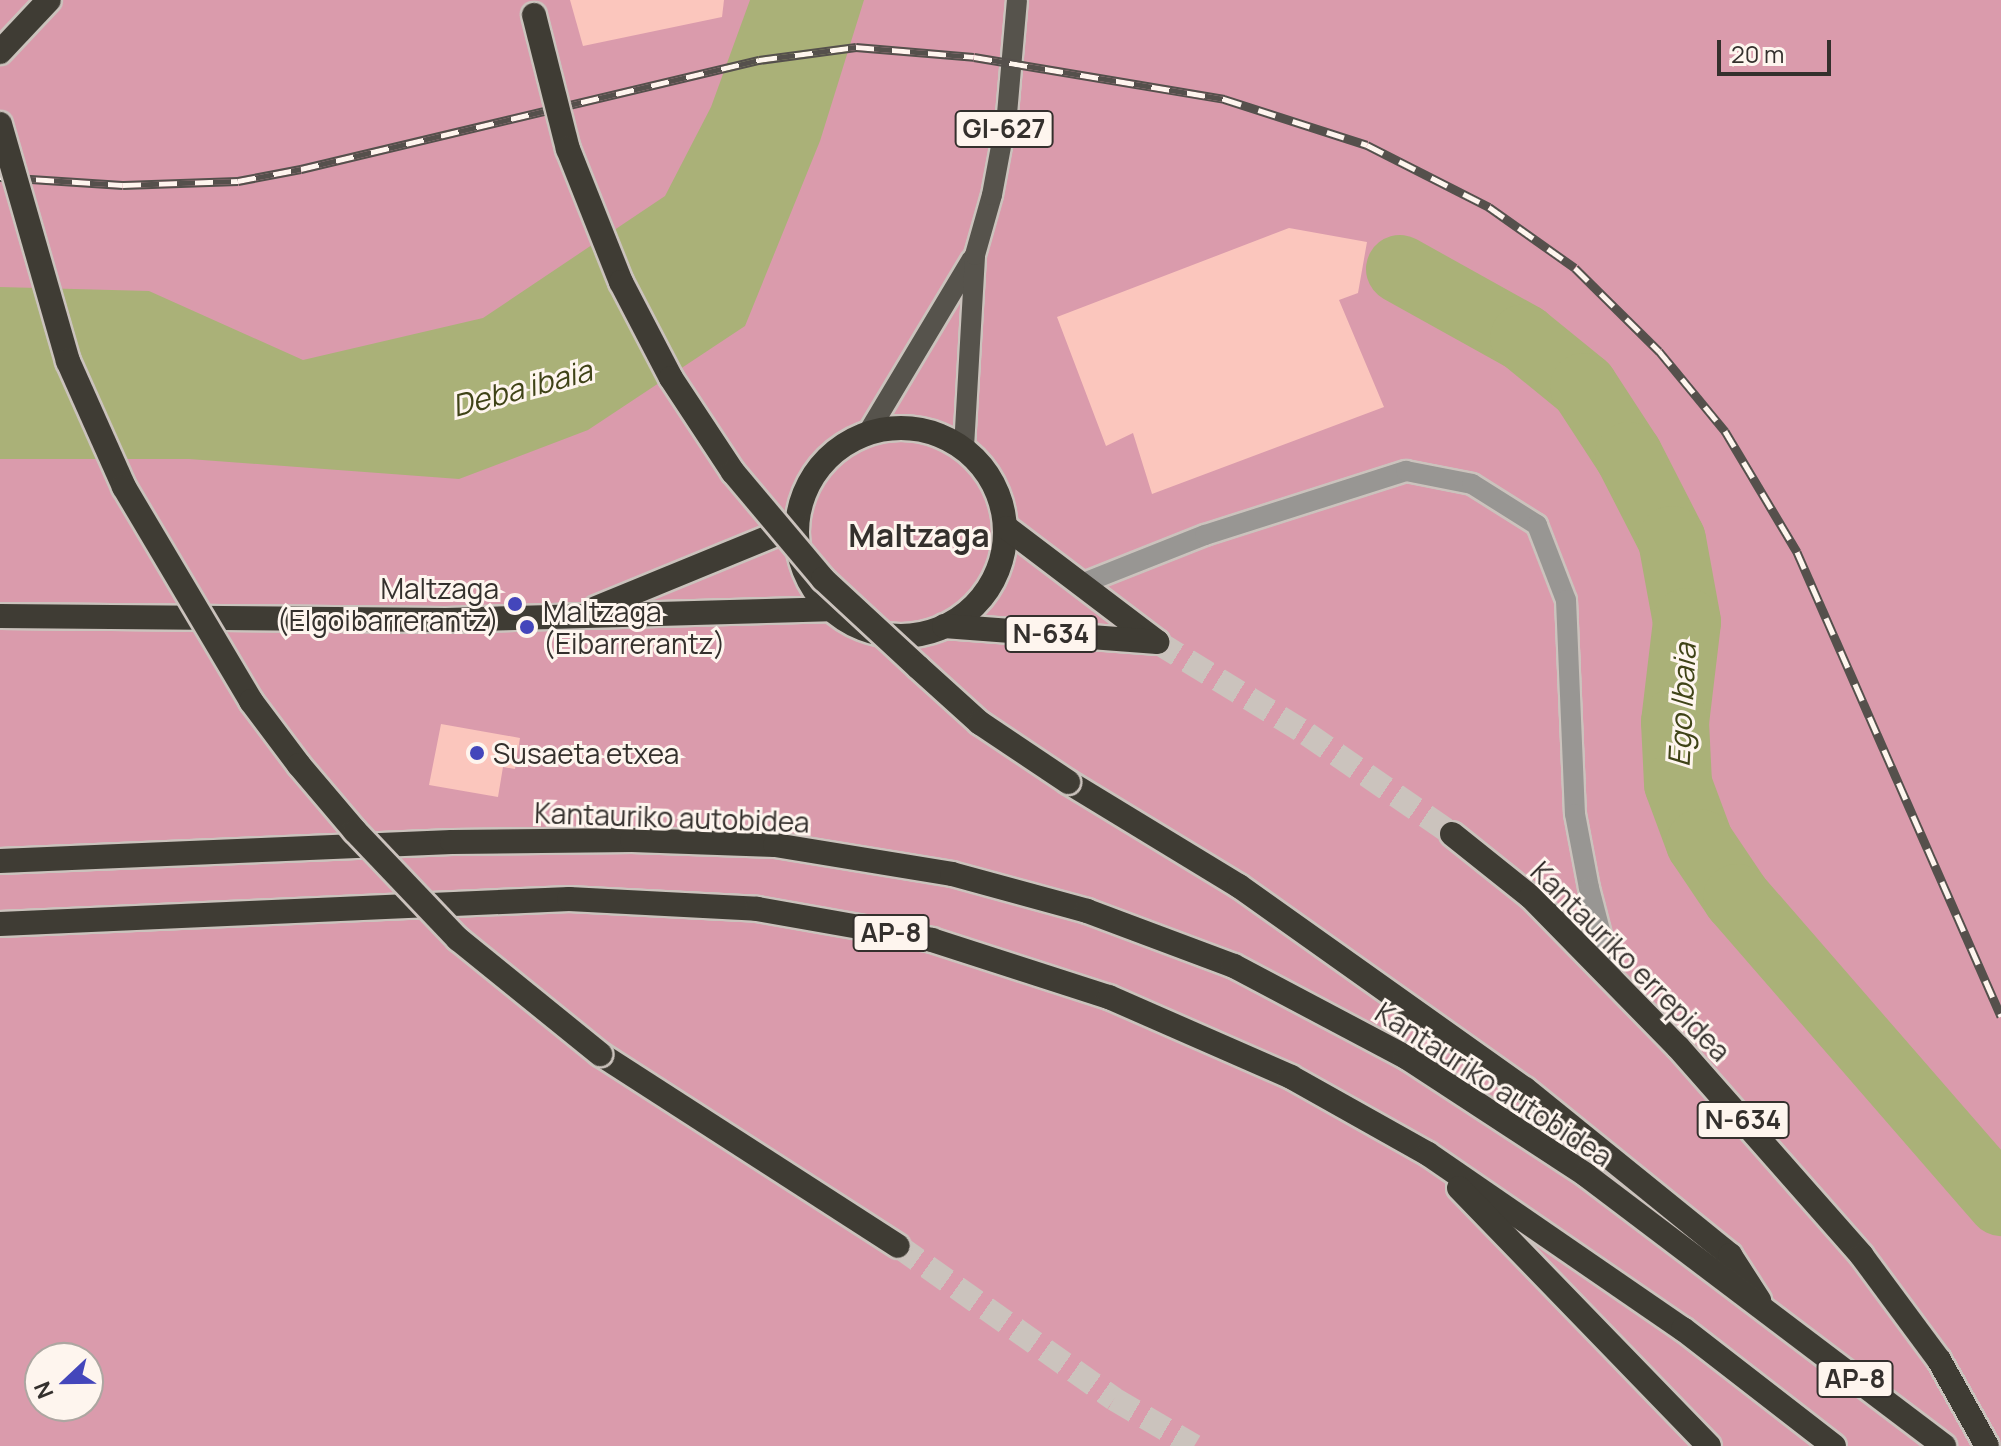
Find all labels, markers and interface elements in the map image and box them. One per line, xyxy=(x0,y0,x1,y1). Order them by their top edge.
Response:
scale bar xyxy=(1721,24,1835,74)
text: 20 m xyxy=(1731,37,1784,70)
road number: GI-627 xyxy=(954,107,1054,151)
water label: Deba ibaia xyxy=(448,352,596,424)
district label: Maltzaga xyxy=(848,516,990,554)
place label: Maltzaga (Elgoibarrerantz) xyxy=(277,571,499,637)
place label: Maltzaga (Eibarrerantz) xyxy=(543,594,726,660)
marker: Maltzaga (Elgoibarrerantz) xyxy=(506,595,524,613)
road number: N-634 xyxy=(1003,612,1099,656)
marker: Maltzaga (Eibarrerantz) xyxy=(518,618,536,636)
water label: Ego Ibaia xyxy=(1661,642,1703,768)
place label: Susaeta etxea xyxy=(493,736,679,770)
marker: Susaeta etxea xyxy=(468,744,486,762)
street label: Kantauriko autobidea xyxy=(534,795,810,839)
street label: Kantauriko errepidea xyxy=(1524,854,1738,1068)
road number: AP-8 xyxy=(851,911,931,955)
street label: Kantauriko autobidea xyxy=(1369,995,1619,1173)
road number: N-634 xyxy=(1695,1098,1791,1142)
north arrow xyxy=(24,1342,104,1422)
road number: AP-8 xyxy=(1815,1357,1895,1401)
text: N xyxy=(27,1377,60,1403)

